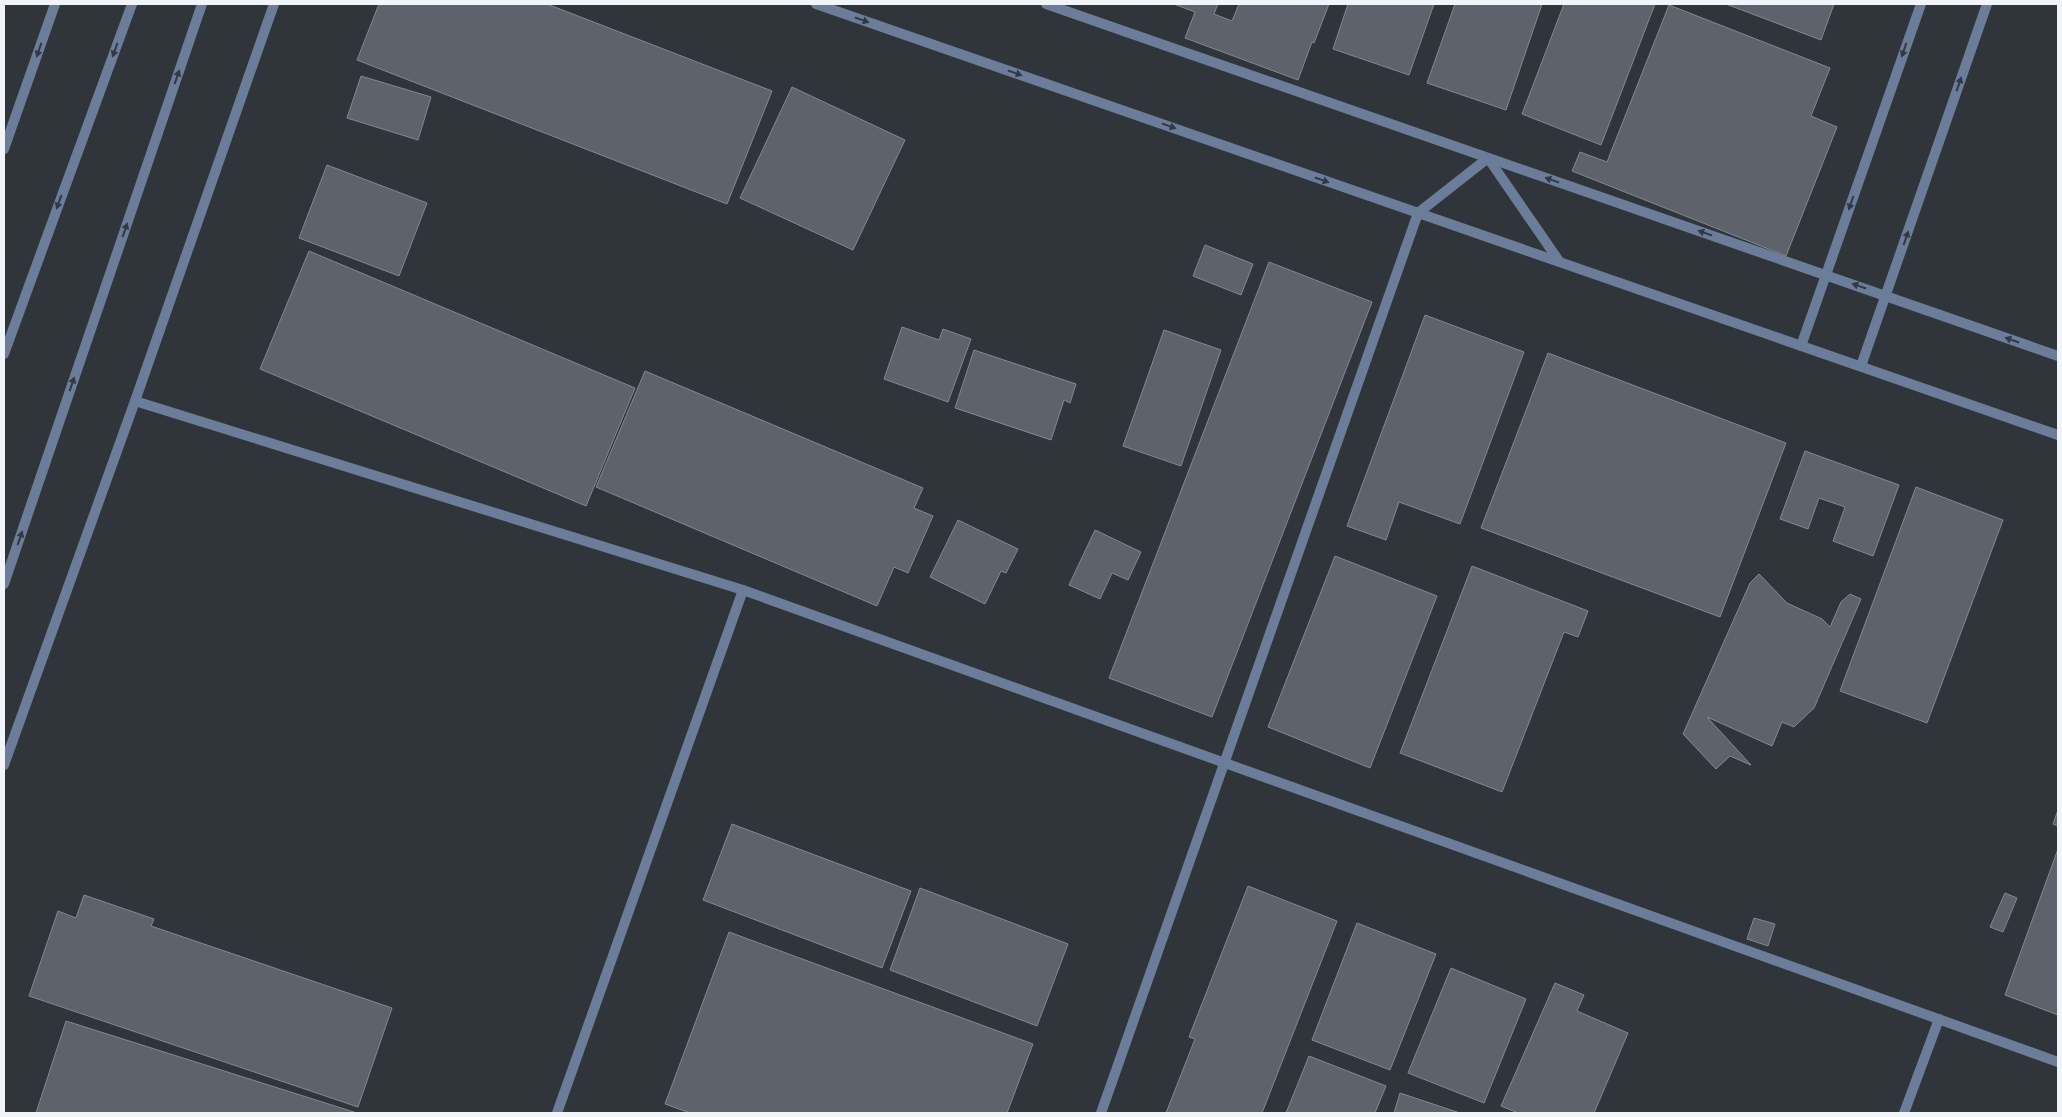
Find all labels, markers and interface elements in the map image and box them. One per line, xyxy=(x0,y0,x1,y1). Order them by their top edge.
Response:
one-way arrow xyxy=(854,17,869,24)
one-way arrow xyxy=(111,42,118,57)
one-way arrow xyxy=(34,43,42,58)
one-way arrow xyxy=(1900,43,1908,58)
one-way arrow xyxy=(174,69,181,84)
one-way arrow xyxy=(1008,69,1023,77)
one-way arrow xyxy=(1955,76,1963,91)
one-way arrow xyxy=(1161,123,1176,131)
one-way arrow xyxy=(1315,176,1330,184)
one-way arrow xyxy=(1544,176,1559,183)
one-way arrow xyxy=(55,195,63,210)
one-way arrow xyxy=(1847,196,1855,211)
one-way arrow xyxy=(121,223,129,238)
one-way arrow xyxy=(1697,229,1712,237)
one-way arrow xyxy=(1902,230,1910,245)
one-way arrow xyxy=(1851,282,1866,289)
one-way arrow xyxy=(2004,335,2019,343)
one-way arrow xyxy=(69,377,76,392)
one-way arrow xyxy=(16,530,24,545)

